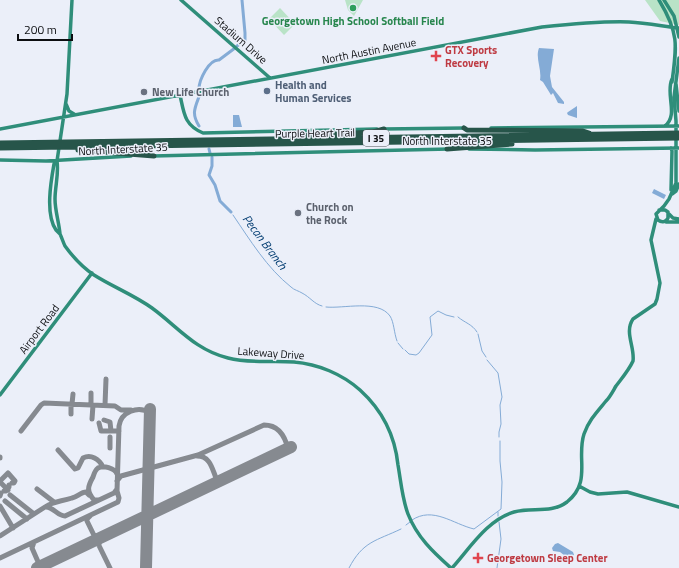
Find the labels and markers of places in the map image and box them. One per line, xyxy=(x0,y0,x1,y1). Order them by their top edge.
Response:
marker: Georgetown High School Softball Field xyxy=(348,3,358,13)
place label: Georgetown High School Softball Field xyxy=(262,13,444,29)
place label: GTX Sports Recovery xyxy=(445,42,497,71)
marker: GTX Sports Recovery xyxy=(430,50,442,62)
place label: Health and Human Services xyxy=(275,77,352,106)
place label: New Life Church xyxy=(152,84,229,100)
marker: Health and Human Services xyxy=(262,86,272,96)
marker: New Life Church xyxy=(139,87,149,97)
place label: Church on the Rock xyxy=(306,199,354,228)
marker: Church on the Rock xyxy=(293,208,303,218)
place label: Georgetown Sleep Center xyxy=(487,550,607,566)
marker: Georgetown Sleep Center xyxy=(472,552,484,564)

